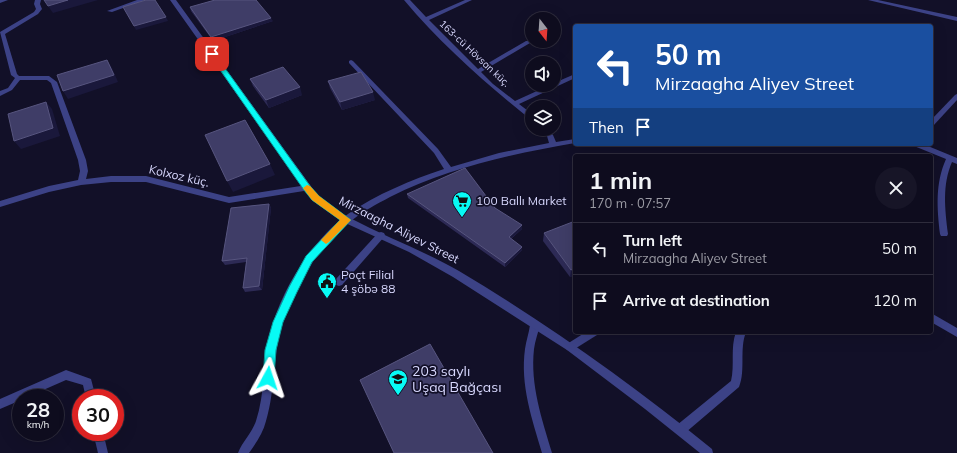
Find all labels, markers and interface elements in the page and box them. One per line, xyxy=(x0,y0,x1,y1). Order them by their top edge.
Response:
north arrow xyxy=(525,12,561,48)
map controls xyxy=(525,12,561,136)
street label: 163-cü Hövsan küç. xyxy=(437,17,513,89)
pin xyxy=(195,37,229,71)
text: 50 m xyxy=(655,37,721,72)
icon: left xyxy=(589,40,641,92)
icon: arrive xyxy=(201,43,223,65)
button: sound xyxy=(525,56,561,92)
text: Mirzaagha Aliyev Street xyxy=(655,72,854,95)
button: layers xyxy=(525,100,561,136)
icon: arrive xyxy=(632,116,654,138)
text: Then xyxy=(589,118,624,137)
street label: Kolxoz küç. xyxy=(147,161,211,190)
text: 1 min xyxy=(589,165,652,195)
button: close xyxy=(875,167,917,209)
supermarket icon: 100 Ballı Market xyxy=(451,190,473,218)
street label: Mirzaagha Aliyev Street xyxy=(337,193,462,266)
place label: 100 Ballı Market xyxy=(476,193,566,208)
text: 170 m · 07:57 xyxy=(589,195,671,211)
text: Turn left xyxy=(623,231,682,250)
icon: left xyxy=(589,238,611,260)
text: 50 m xyxy=(882,239,917,258)
text: Mirzaagha Aliyev Street xyxy=(623,250,767,266)
place label: Poçt Filial 4 şöbə 88 xyxy=(341,267,395,296)
public building icon: Poçt Filial 4 şöbə 88 xyxy=(316,271,338,299)
icon: arrive xyxy=(589,290,611,312)
text: Arrive at destination xyxy=(623,291,770,310)
text: 120 m xyxy=(873,291,917,310)
position arrow xyxy=(247,357,289,399)
place label: 203 saylı Uşaq Bağçası xyxy=(412,362,502,396)
school or university icon: 203 saylı Uşaq Bağçası xyxy=(387,368,409,396)
speed limit sign: 30 xyxy=(72,389,124,441)
text: 28 xyxy=(26,397,50,422)
text: km/h xyxy=(27,418,49,431)

